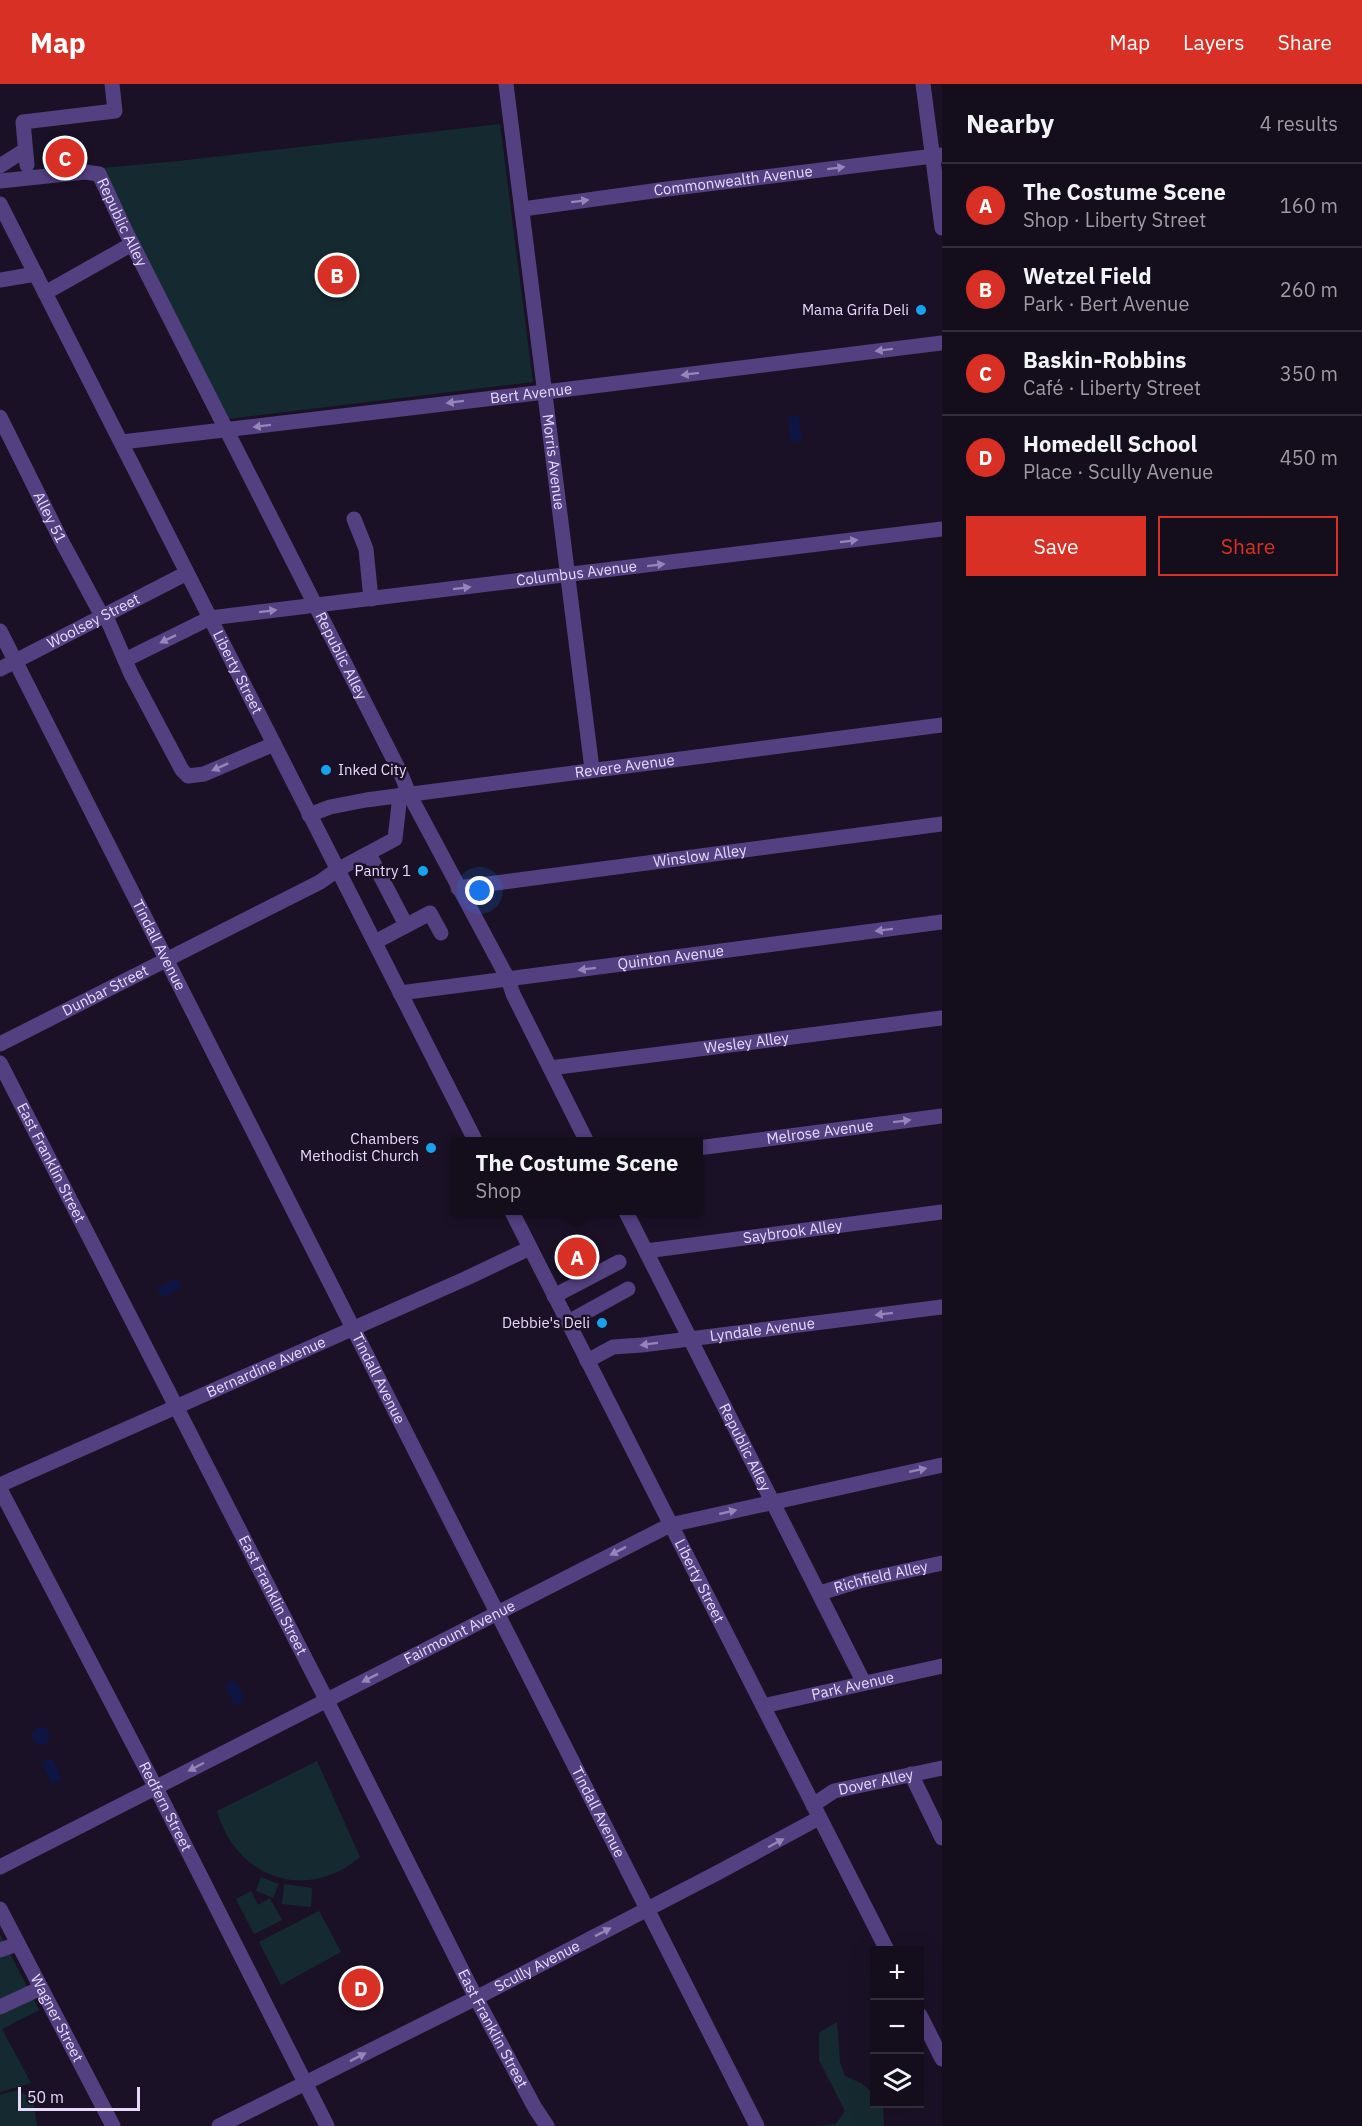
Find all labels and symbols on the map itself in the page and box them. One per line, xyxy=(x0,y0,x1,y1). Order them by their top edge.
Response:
pin: C xyxy=(46,136,84,181)
street label: Commonwealth Avenue xyxy=(652,161,814,200)
one-way arrow xyxy=(827,163,846,173)
street label: Republic Alley xyxy=(93,175,152,270)
one-way arrow xyxy=(571,196,590,205)
pin: B xyxy=(318,252,356,297)
place label: Mama Grifa Deli xyxy=(802,300,909,319)
marker: Mama Grifa Deli xyxy=(914,303,928,317)
one-way arrow xyxy=(874,345,893,355)
one-way arrow xyxy=(681,369,700,379)
street label: Bert Avenue xyxy=(489,379,573,407)
one-way arrow xyxy=(446,398,465,407)
street label: Morris Avenue xyxy=(539,413,569,511)
one-way arrow xyxy=(252,421,271,430)
street label: Alley 51 xyxy=(29,488,71,546)
one-way arrow xyxy=(840,536,859,545)
street label: Columbus Avenue xyxy=(515,556,638,590)
one-way arrow xyxy=(646,560,665,569)
one-way arrow xyxy=(453,583,472,593)
street label: Woolsey Street xyxy=(44,589,143,652)
one-way arrow xyxy=(259,606,278,615)
street label: Republic Alley xyxy=(311,609,372,703)
street label: Liberty Street xyxy=(209,627,267,717)
one-way arrow xyxy=(159,634,176,644)
street label: Revere Avenue xyxy=(574,750,676,782)
place label: Inked City xyxy=(338,760,407,779)
one-way arrow xyxy=(212,763,229,772)
marker: Inked City xyxy=(319,763,333,777)
street label: Winslow Alley xyxy=(652,840,748,871)
place label: Pantry 1 xyxy=(355,861,411,880)
marker: Pantry 1 xyxy=(416,864,430,878)
your location xyxy=(465,876,494,905)
street label: Tindall Avenue xyxy=(129,896,190,993)
one-way arrow xyxy=(874,925,893,935)
street label: Quinton Avenue xyxy=(616,941,725,973)
street label: Dunbar Street xyxy=(59,961,151,1020)
one-way arrow xyxy=(577,964,596,974)
street label: Wesley Alley xyxy=(703,1028,790,1057)
street label: East Franklin Street xyxy=(13,1099,90,1225)
street label: Melrose Avenue xyxy=(765,1115,874,1148)
one-way arrow xyxy=(893,1116,912,1126)
place label: Chambers Methodist Church xyxy=(300,1129,419,1165)
marker: Chambers Methodist Church xyxy=(424,1141,438,1155)
street label: Saybrook Alley xyxy=(742,1215,844,1247)
pin: A xyxy=(558,1234,596,1280)
one-way arrow xyxy=(874,1309,893,1319)
place label: Debbie's Deli xyxy=(502,1313,590,1332)
street label: Lyndale Avenue xyxy=(709,1313,816,1345)
marker: Debbie's Deli xyxy=(595,1316,609,1330)
street label: Tindall Avenue xyxy=(348,1330,410,1427)
street label: Bernardine Avenue xyxy=(203,1332,328,1401)
one-way arrow xyxy=(639,1339,658,1349)
street label: Republic Alley xyxy=(715,1400,776,1495)
one-way arrow xyxy=(909,1465,928,1474)
one-way arrow xyxy=(718,1507,737,1517)
street label: East Franklin Street xyxy=(235,1532,312,1658)
street label: Liberty Street xyxy=(671,1536,729,1626)
one-way arrow xyxy=(609,1546,626,1556)
street label: Richfield Alley xyxy=(831,1556,930,1597)
street label: Fairmount Avenue xyxy=(400,1596,518,1668)
street label: Park Avenue xyxy=(810,1667,896,1704)
one-way arrow xyxy=(361,1673,378,1682)
street label: Redfern Street xyxy=(135,1758,196,1854)
one-way arrow xyxy=(187,1762,204,1772)
street label: Tindall Avenue xyxy=(568,1763,629,1861)
street label: Dover Alley xyxy=(836,1764,916,1799)
one-way arrow xyxy=(767,1838,785,1848)
one-way arrow xyxy=(594,1927,611,1937)
street label: Scully Avenue xyxy=(491,1936,583,1996)
pin: D xyxy=(342,1966,380,2010)
street label: East Franklin Street xyxy=(454,1966,532,2091)
street label: Wagner Street xyxy=(27,1971,88,2065)
one-way arrow xyxy=(349,2052,367,2062)
scale bar xyxy=(18,2084,140,2112)

